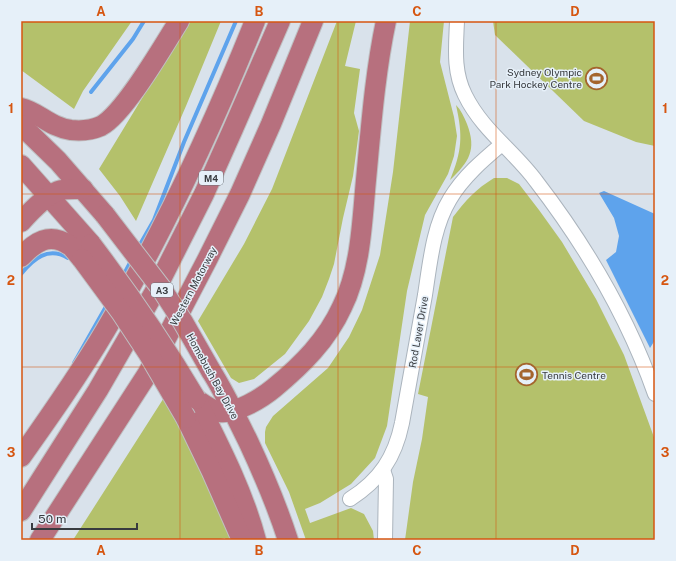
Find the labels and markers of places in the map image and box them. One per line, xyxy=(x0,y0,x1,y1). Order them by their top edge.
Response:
sports icon: Sydney Olympic Park Hockey Centre xyxy=(584,65,610,91)
place label: Sydney Olympic Park Hockey Centre xyxy=(489,66,582,90)
sports icon: Tennis Centre xyxy=(513,362,539,388)
place label: Tennis Centre xyxy=(542,369,606,381)

